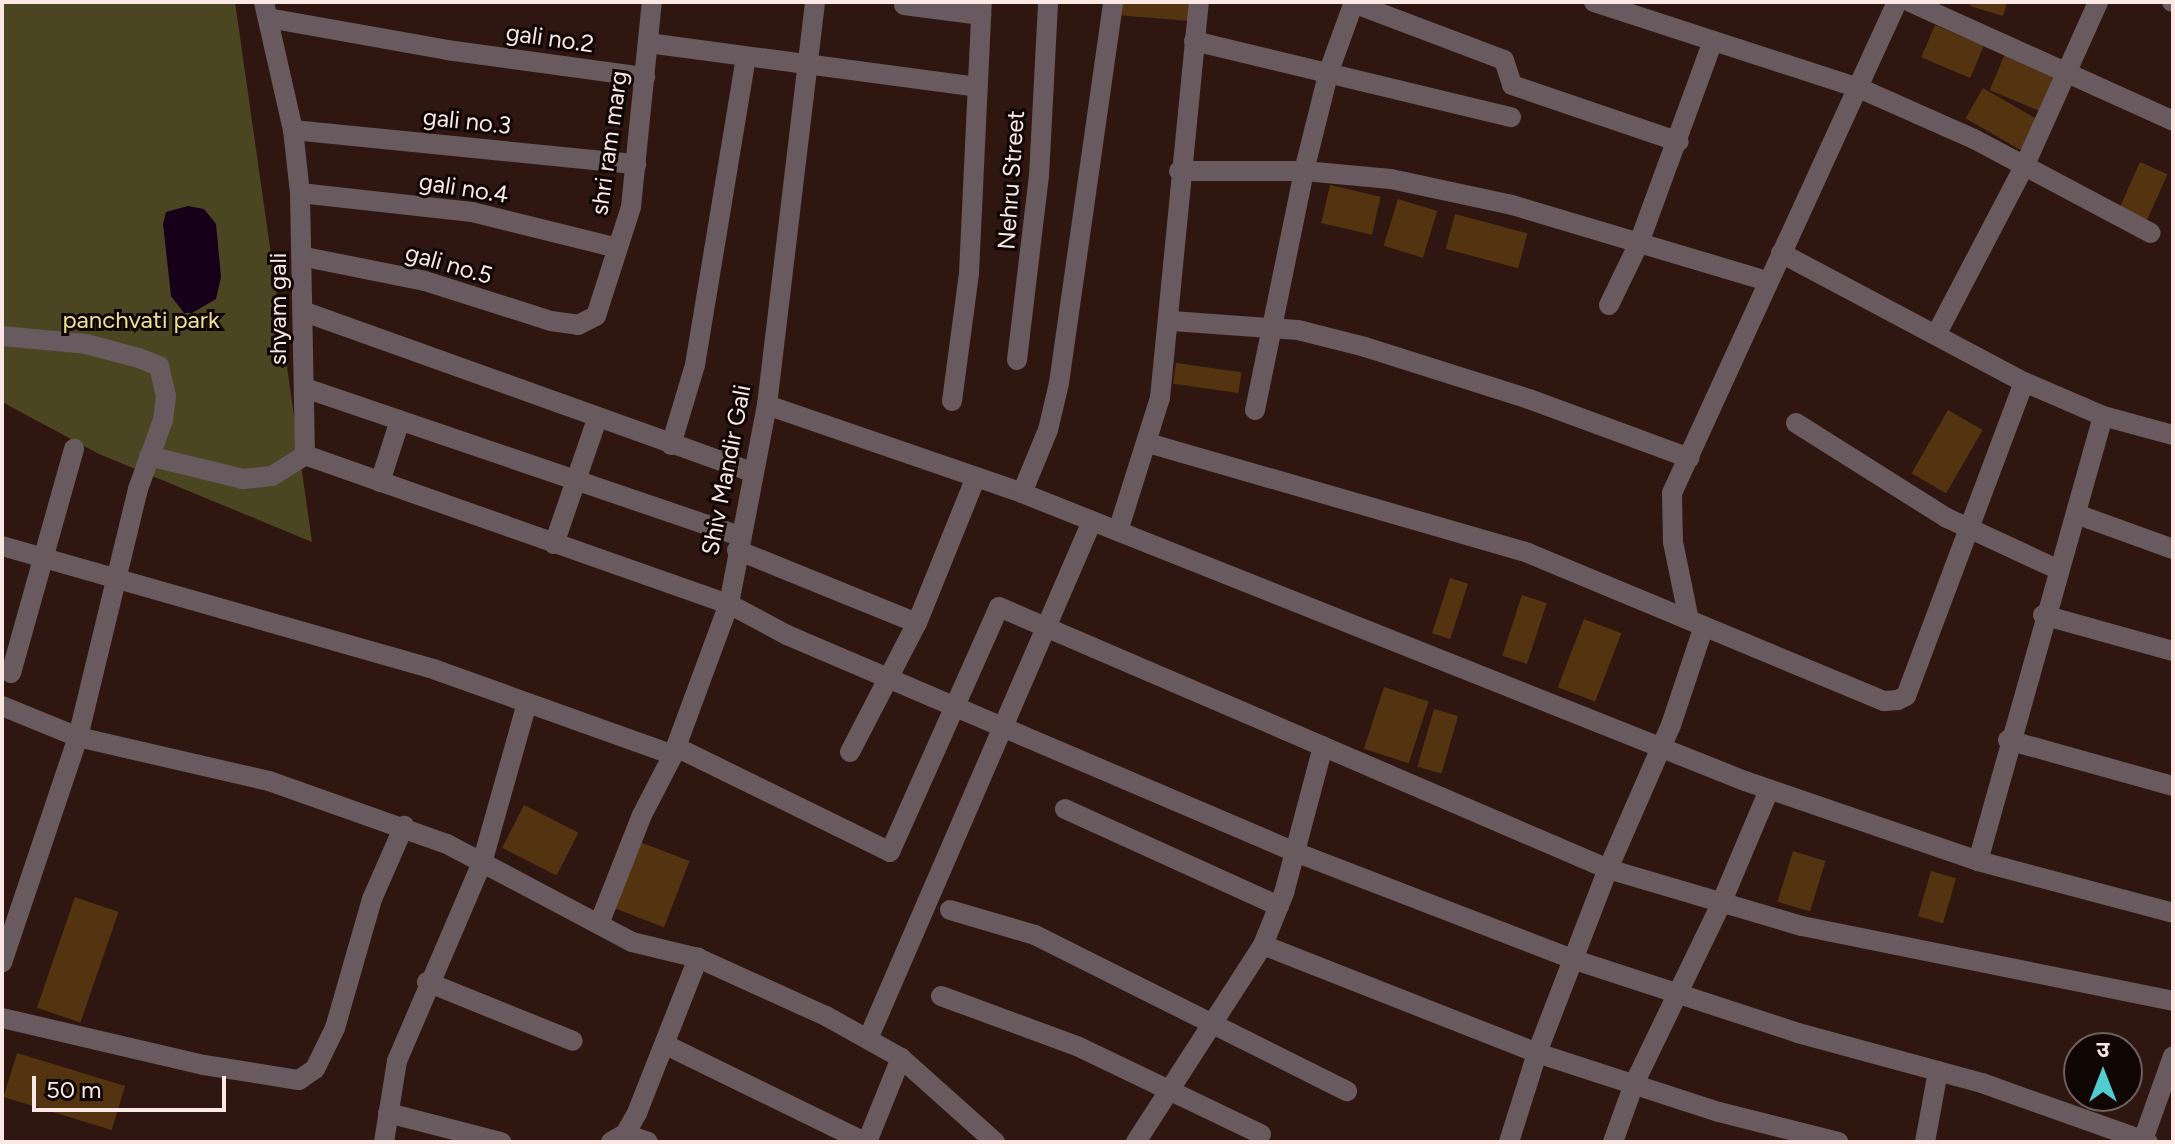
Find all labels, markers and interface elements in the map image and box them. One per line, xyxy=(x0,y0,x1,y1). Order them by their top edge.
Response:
street label: gali no.2 xyxy=(504,18,596,58)
street label: shri ram marg xyxy=(585,69,633,217)
street label: gali no.3 xyxy=(422,102,512,140)
street label: Nehru Street xyxy=(992,109,1030,251)
street label: gali no.4 xyxy=(417,167,511,209)
street label: gali no.5 xyxy=(402,238,496,290)
street label: shyam gali xyxy=(264,253,292,365)
park label: panchvati park xyxy=(62,306,220,334)
street label: Shiv Mandir Gali xyxy=(695,382,757,558)
north arrow xyxy=(2063,1032,2143,1112)
text: उ xyxy=(2097,1036,2109,1063)
scale bar xyxy=(36,1060,230,1110)
text: 50 m xyxy=(46,1075,102,1104)

